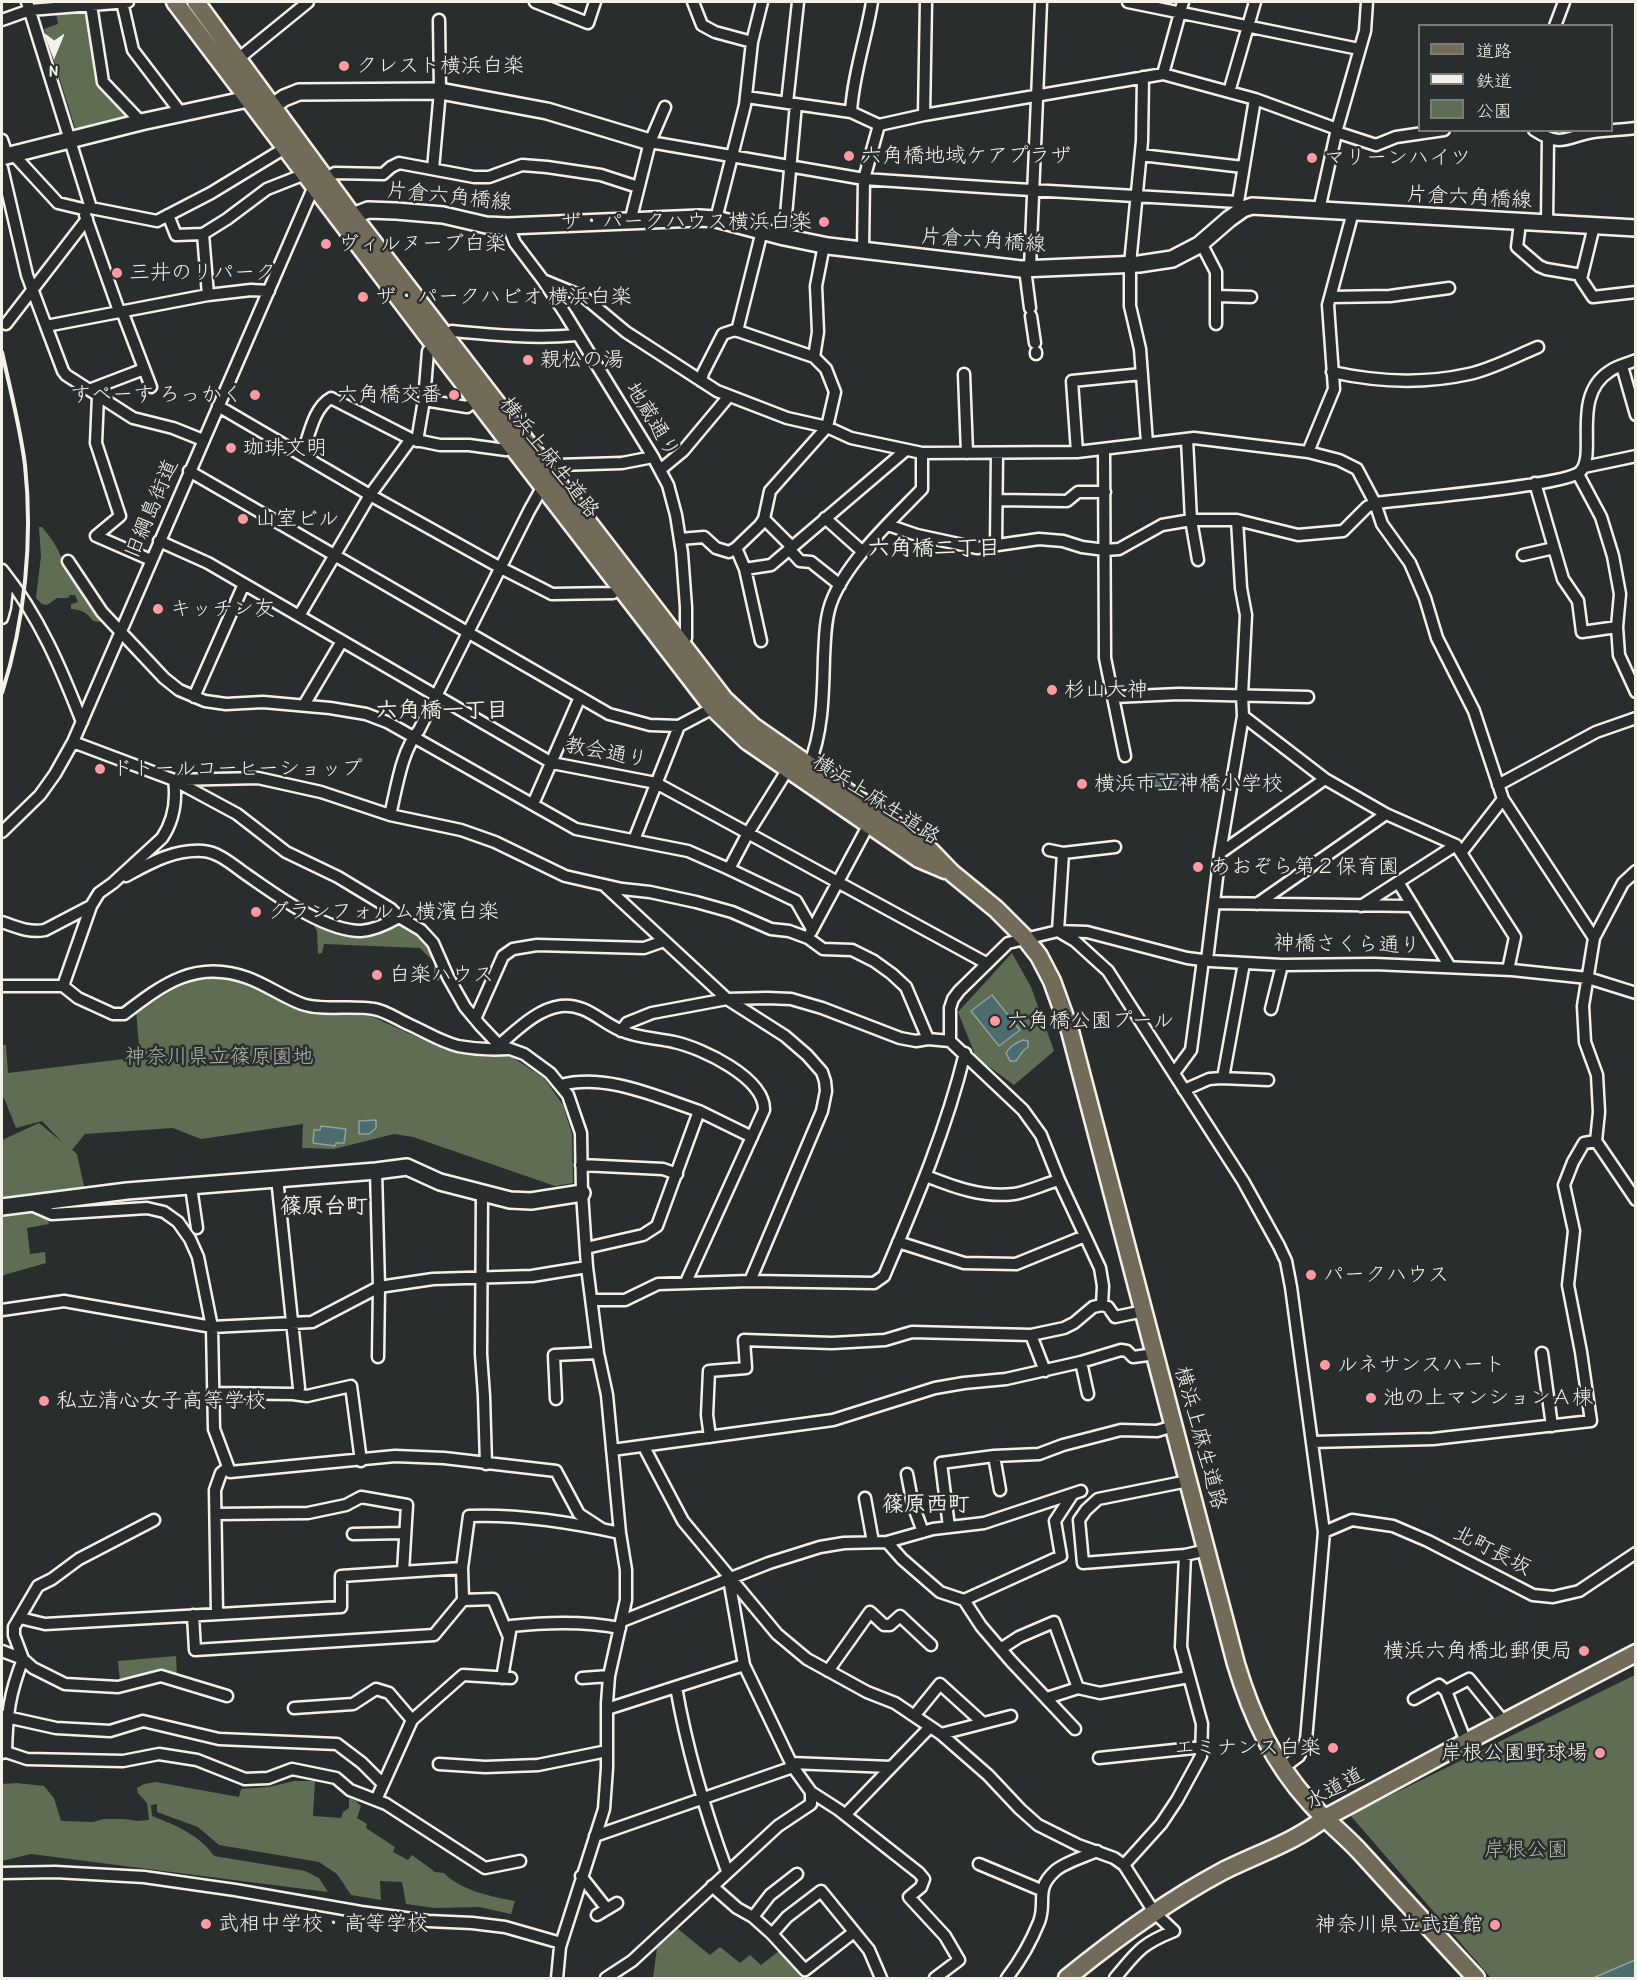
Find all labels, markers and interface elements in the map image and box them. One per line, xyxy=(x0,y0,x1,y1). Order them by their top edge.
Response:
north arrow xyxy=(24,24,84,84)
legend xyxy=(1418,24,1613,132)
text: 道路 xyxy=(1476,38,1512,63)
place label: クレスト横浜白楽 xyxy=(356,53,524,79)
marker: クレスト横浜白楽 xyxy=(337,59,351,73)
text: N xyxy=(49,61,58,83)
text: 鉄道 xyxy=(1476,68,1512,93)
text: 公園 xyxy=(1476,98,1512,123)
place label: 六角橋地域ケアプラザ xyxy=(861,143,1071,169)
place label: マリーンハイツ xyxy=(1324,145,1471,171)
marker: 六角橋地域ケアプラザ xyxy=(842,149,856,163)
marker: マリーンハイツ xyxy=(1305,151,1319,165)
street label: 片倉六角橋線 xyxy=(385,178,513,216)
street label: 片倉六角橋線 xyxy=(1405,182,1533,214)
place label: ザ・パークハウス横浜白楽 xyxy=(560,209,812,235)
marker: ザ・パークハウス横浜白楽 xyxy=(817,215,831,229)
street label: 片倉六角橋線 xyxy=(919,224,1047,258)
place label: ヴィルヌーブ白楽 xyxy=(338,231,506,257)
marker: ヴィルヌーブ白楽 xyxy=(319,237,333,251)
place label: 三井のリパーク xyxy=(129,260,276,286)
marker: 三井のリパーク xyxy=(110,266,124,280)
place label: ザ・パークハビオ 横浜白楽 xyxy=(375,284,632,310)
marker: ザ・パークハビオ 横浜白楽 xyxy=(356,290,370,304)
place label: 親松の湯 xyxy=(540,347,624,373)
marker: 親松の湯 xyxy=(521,353,535,367)
street label: 地蔵通り xyxy=(620,378,684,462)
place label: すぺーす ろっかく xyxy=(70,382,243,408)
place label: 六角橋交番 xyxy=(337,382,442,408)
marker: すぺーす ろっかく xyxy=(248,388,262,402)
marker: 六角橋交番 xyxy=(447,388,461,402)
street label: 横浜上麻生道路 xyxy=(494,392,604,524)
place label: 珈琲文明 xyxy=(243,435,327,461)
marker: 珈琲文明 xyxy=(224,441,238,455)
street label: 旧綱島街道 xyxy=(120,456,184,562)
place label: 山室ビル xyxy=(255,506,339,532)
marker: 山室ビル xyxy=(236,512,250,526)
district label: 六角橋二丁目 xyxy=(868,536,1000,562)
place label: キッチン友 xyxy=(170,596,275,622)
marker: キッチン友 xyxy=(151,602,165,616)
place label: 杉山大神 xyxy=(1064,677,1148,703)
marker: 杉山大神 xyxy=(1045,683,1059,697)
district label: 六角橋一丁目 xyxy=(376,698,508,724)
street label: 教会通り xyxy=(562,733,650,773)
street label: 横浜上麻生道路 xyxy=(807,749,945,851)
place label: ドトールコーヒーショップ xyxy=(112,756,363,782)
marker: ドトールコーヒーショップ xyxy=(93,762,107,776)
place label: 横浜市立神橋小学校 xyxy=(1094,771,1283,797)
marker: 横浜市立神橋小学校 xyxy=(1075,777,1089,791)
place label: あおぞら第２保育園 xyxy=(1210,854,1399,880)
marker: あおぞら第２保育園 xyxy=(1191,860,1205,874)
place label: グランフォルム横濱白楽 xyxy=(268,899,499,925)
marker: グランフォルム横濱白楽 xyxy=(249,905,263,919)
street label: 神橋さくら通り xyxy=(1273,931,1421,959)
place label: 白楽ハウス xyxy=(389,962,494,988)
marker: 白楽ハウス xyxy=(370,968,384,982)
place label: 六角橋公園プール xyxy=(1007,1008,1174,1034)
marker: 六角橋公園プール xyxy=(988,1014,1002,1028)
park label: 神奈川県立篠原園地 xyxy=(125,1044,313,1070)
district label: 篠原台町 xyxy=(280,1194,368,1220)
place label: パークハウス xyxy=(1323,1262,1449,1288)
marker: パークハウス xyxy=(1304,1268,1318,1282)
place label: ルネサンスハート xyxy=(1337,1352,1505,1378)
marker: ルネサンスハート xyxy=(1318,1358,1332,1372)
street label: 横浜上麻生道路 xyxy=(1169,1364,1231,1512)
place label: 池の上マンションＡ棟 xyxy=(1383,1385,1593,1411)
place label: 私立清心女子高等学校 xyxy=(56,1388,266,1414)
marker: 池の上マンションＡ棟 xyxy=(1364,1391,1378,1405)
marker: 私立清心女子高等学校 xyxy=(37,1394,51,1408)
district label: 篠原西町 xyxy=(882,1492,970,1518)
street label: 北町長坂 xyxy=(1449,1521,1535,1581)
place label: 横浜六角橋北郵便局 xyxy=(1383,1638,1572,1664)
marker: 横浜六角橋北郵便局 xyxy=(1577,1644,1591,1658)
place label: エミナンス白楽 xyxy=(1174,1735,1321,1761)
place label: 岸根公園野球場 xyxy=(1441,1740,1588,1766)
marker: エミナンス白楽 xyxy=(1326,1741,1340,1755)
marker: 岸根公園野球場 xyxy=(1593,1746,1607,1760)
street label: 水道道 xyxy=(1301,1762,1369,1816)
park label: 岸根公園 xyxy=(1484,1837,1568,1863)
place label: 武相中学校・高等学校 xyxy=(218,1911,428,1937)
place label: 神奈川県立武道館 xyxy=(1315,1912,1483,1938)
marker: 武相中学校・高等学校 xyxy=(199,1917,213,1931)
marker: 神奈川県立武道館 xyxy=(1488,1918,1502,1932)

